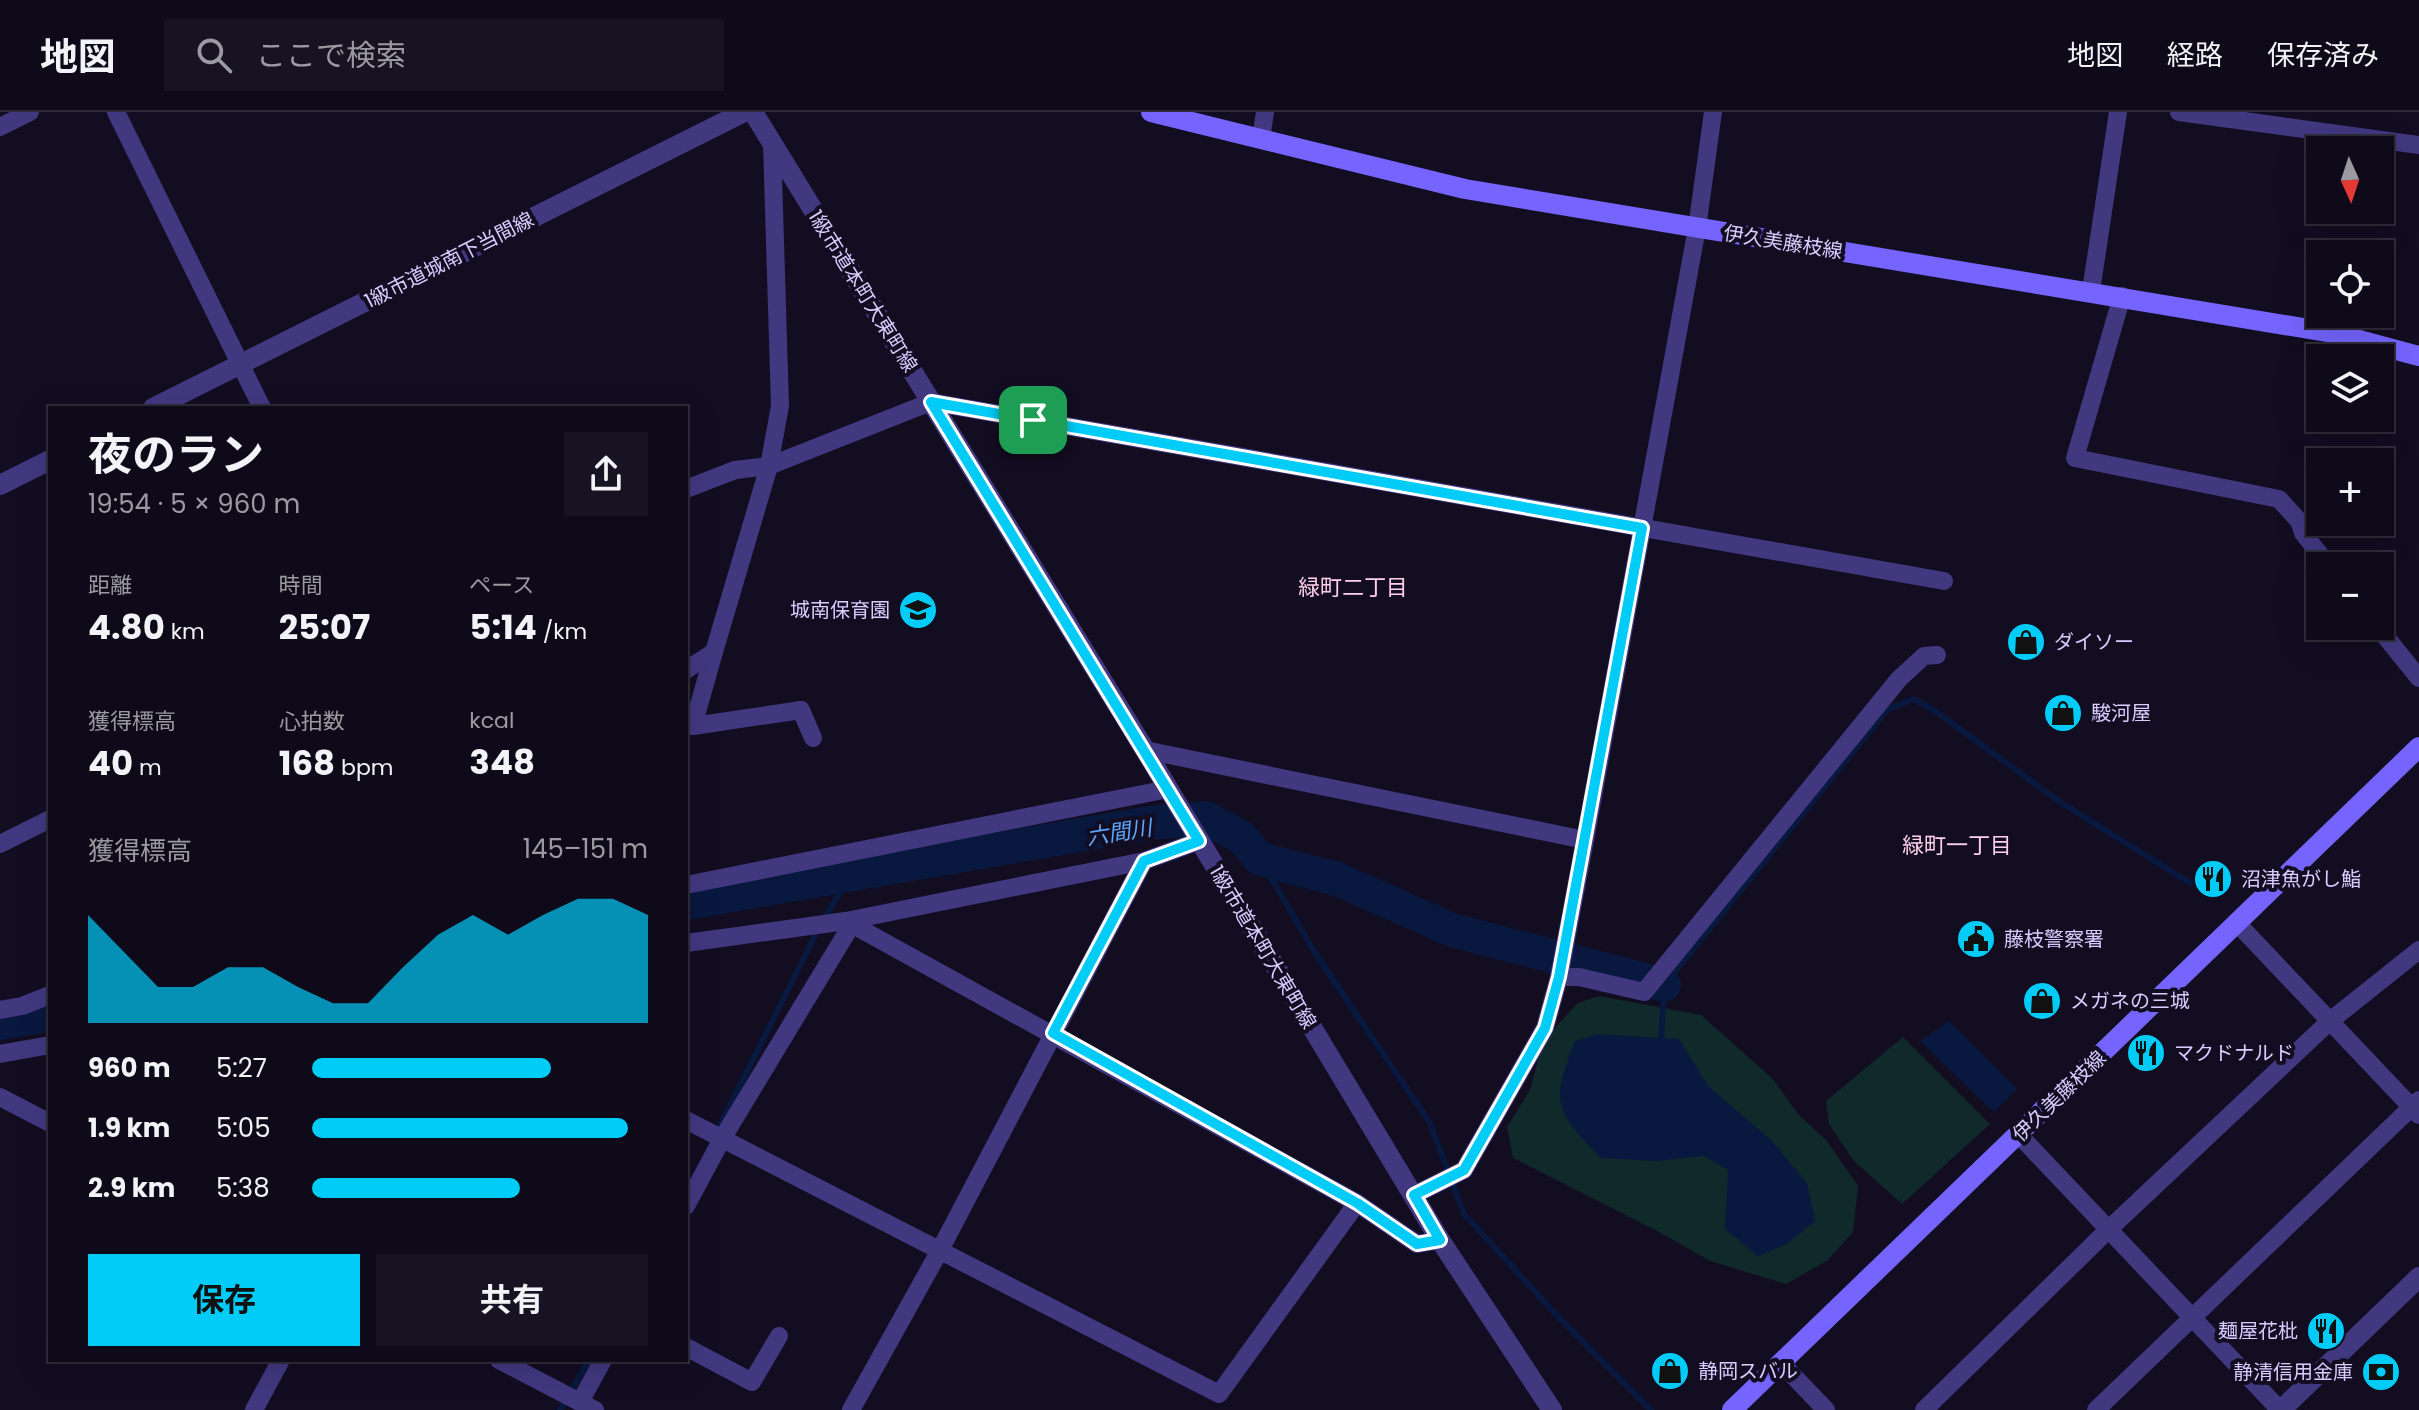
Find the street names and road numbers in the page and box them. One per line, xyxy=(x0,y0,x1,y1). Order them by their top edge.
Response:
street label: 1級市道城南下当間線 xyxy=(360,205,538,315)
street label: 1級市道本町大東町線 xyxy=(802,205,924,377)
street label: 伊久美藤枝線 xyxy=(1722,219,1844,265)
street label: 1級市道本町大東町線 xyxy=(1203,860,1323,1034)
street label: 伊久美藤枝線 xyxy=(2006,1044,2112,1148)

